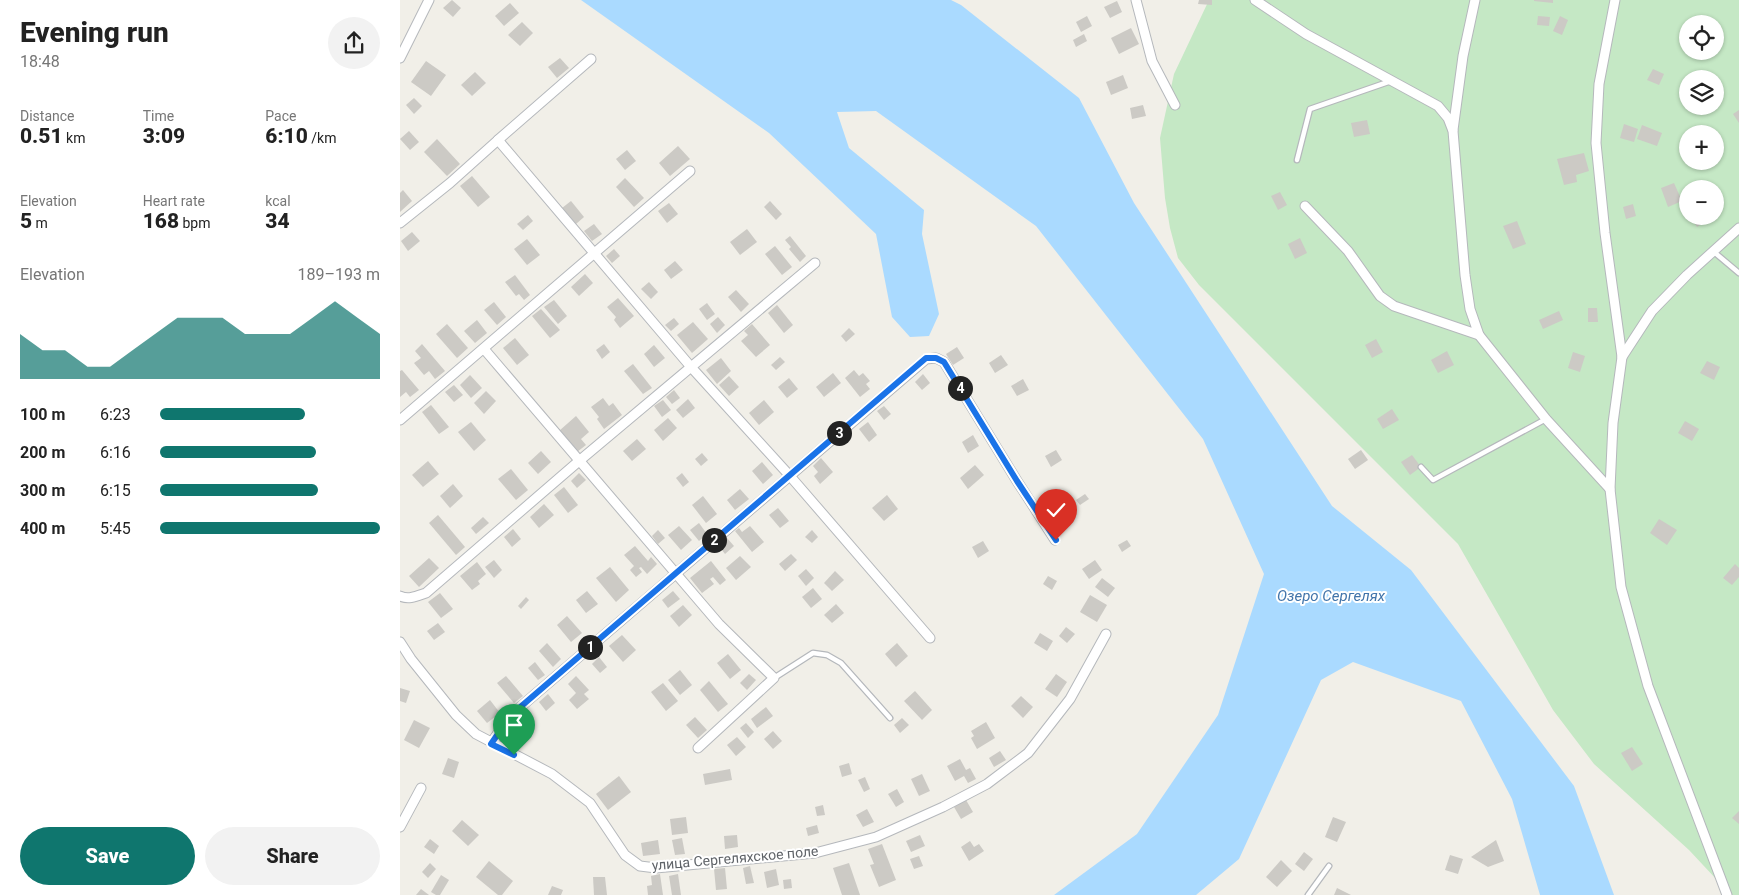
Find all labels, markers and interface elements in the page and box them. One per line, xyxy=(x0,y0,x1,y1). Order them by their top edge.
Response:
map controls xyxy=(1679,15,1724,225)
button: locate xyxy=(1679,15,1724,60)
text: Evening run xyxy=(20,16,169,49)
button: share xyxy=(328,17,380,69)
text: 18:48 xyxy=(20,52,60,71)
button: layers xyxy=(1679,70,1724,115)
text: Distance xyxy=(20,108,75,124)
text: Time xyxy=(143,108,174,124)
text: Pace xyxy=(265,108,296,124)
text: 0.51 xyxy=(20,124,63,148)
text: 3:09 xyxy=(143,124,185,148)
text: 6:10 xyxy=(265,124,308,148)
button: + xyxy=(1679,125,1724,170)
text: km xyxy=(63,130,85,146)
text: /km xyxy=(308,130,336,146)
button: − xyxy=(1679,180,1724,225)
text: Elevation xyxy=(20,193,77,209)
text: Heart rate xyxy=(143,193,205,209)
text: kcal xyxy=(265,193,291,209)
text: 5 xyxy=(20,209,32,233)
text: 168 xyxy=(143,209,179,233)
text: 34 xyxy=(265,209,290,233)
text: m xyxy=(32,215,48,231)
text: bpm xyxy=(179,215,210,231)
text: Elevation xyxy=(20,265,85,284)
text: 189–193 m xyxy=(298,265,380,284)
pin: 4 xyxy=(948,376,972,400)
text: 4 xyxy=(956,380,965,396)
text: 100 m xyxy=(20,405,65,424)
text: 6:23 xyxy=(100,405,131,424)
pin: 3 xyxy=(826,420,852,446)
text: 3 xyxy=(835,425,844,441)
text: 200 m xyxy=(20,443,65,462)
text: 6:16 xyxy=(100,443,131,462)
text: 300 m xyxy=(20,481,65,500)
text: 6:15 xyxy=(100,481,131,500)
pin xyxy=(1035,489,1077,540)
icon: check xyxy=(1042,496,1070,524)
text: 400 m xyxy=(20,519,65,538)
text: 5:45 xyxy=(100,519,131,538)
pin: 2 xyxy=(702,528,726,552)
text: 2 xyxy=(710,532,719,548)
water label: Озеро Сергелях xyxy=(1277,587,1386,605)
pin: 1 xyxy=(578,634,602,660)
text: 1 xyxy=(586,639,595,655)
pin xyxy=(493,704,535,755)
icon: arrive xyxy=(500,711,528,739)
button: Save xyxy=(20,827,195,885)
button: Share xyxy=(205,827,380,885)
street label: улица Сергеляхское поле xyxy=(651,843,819,873)

